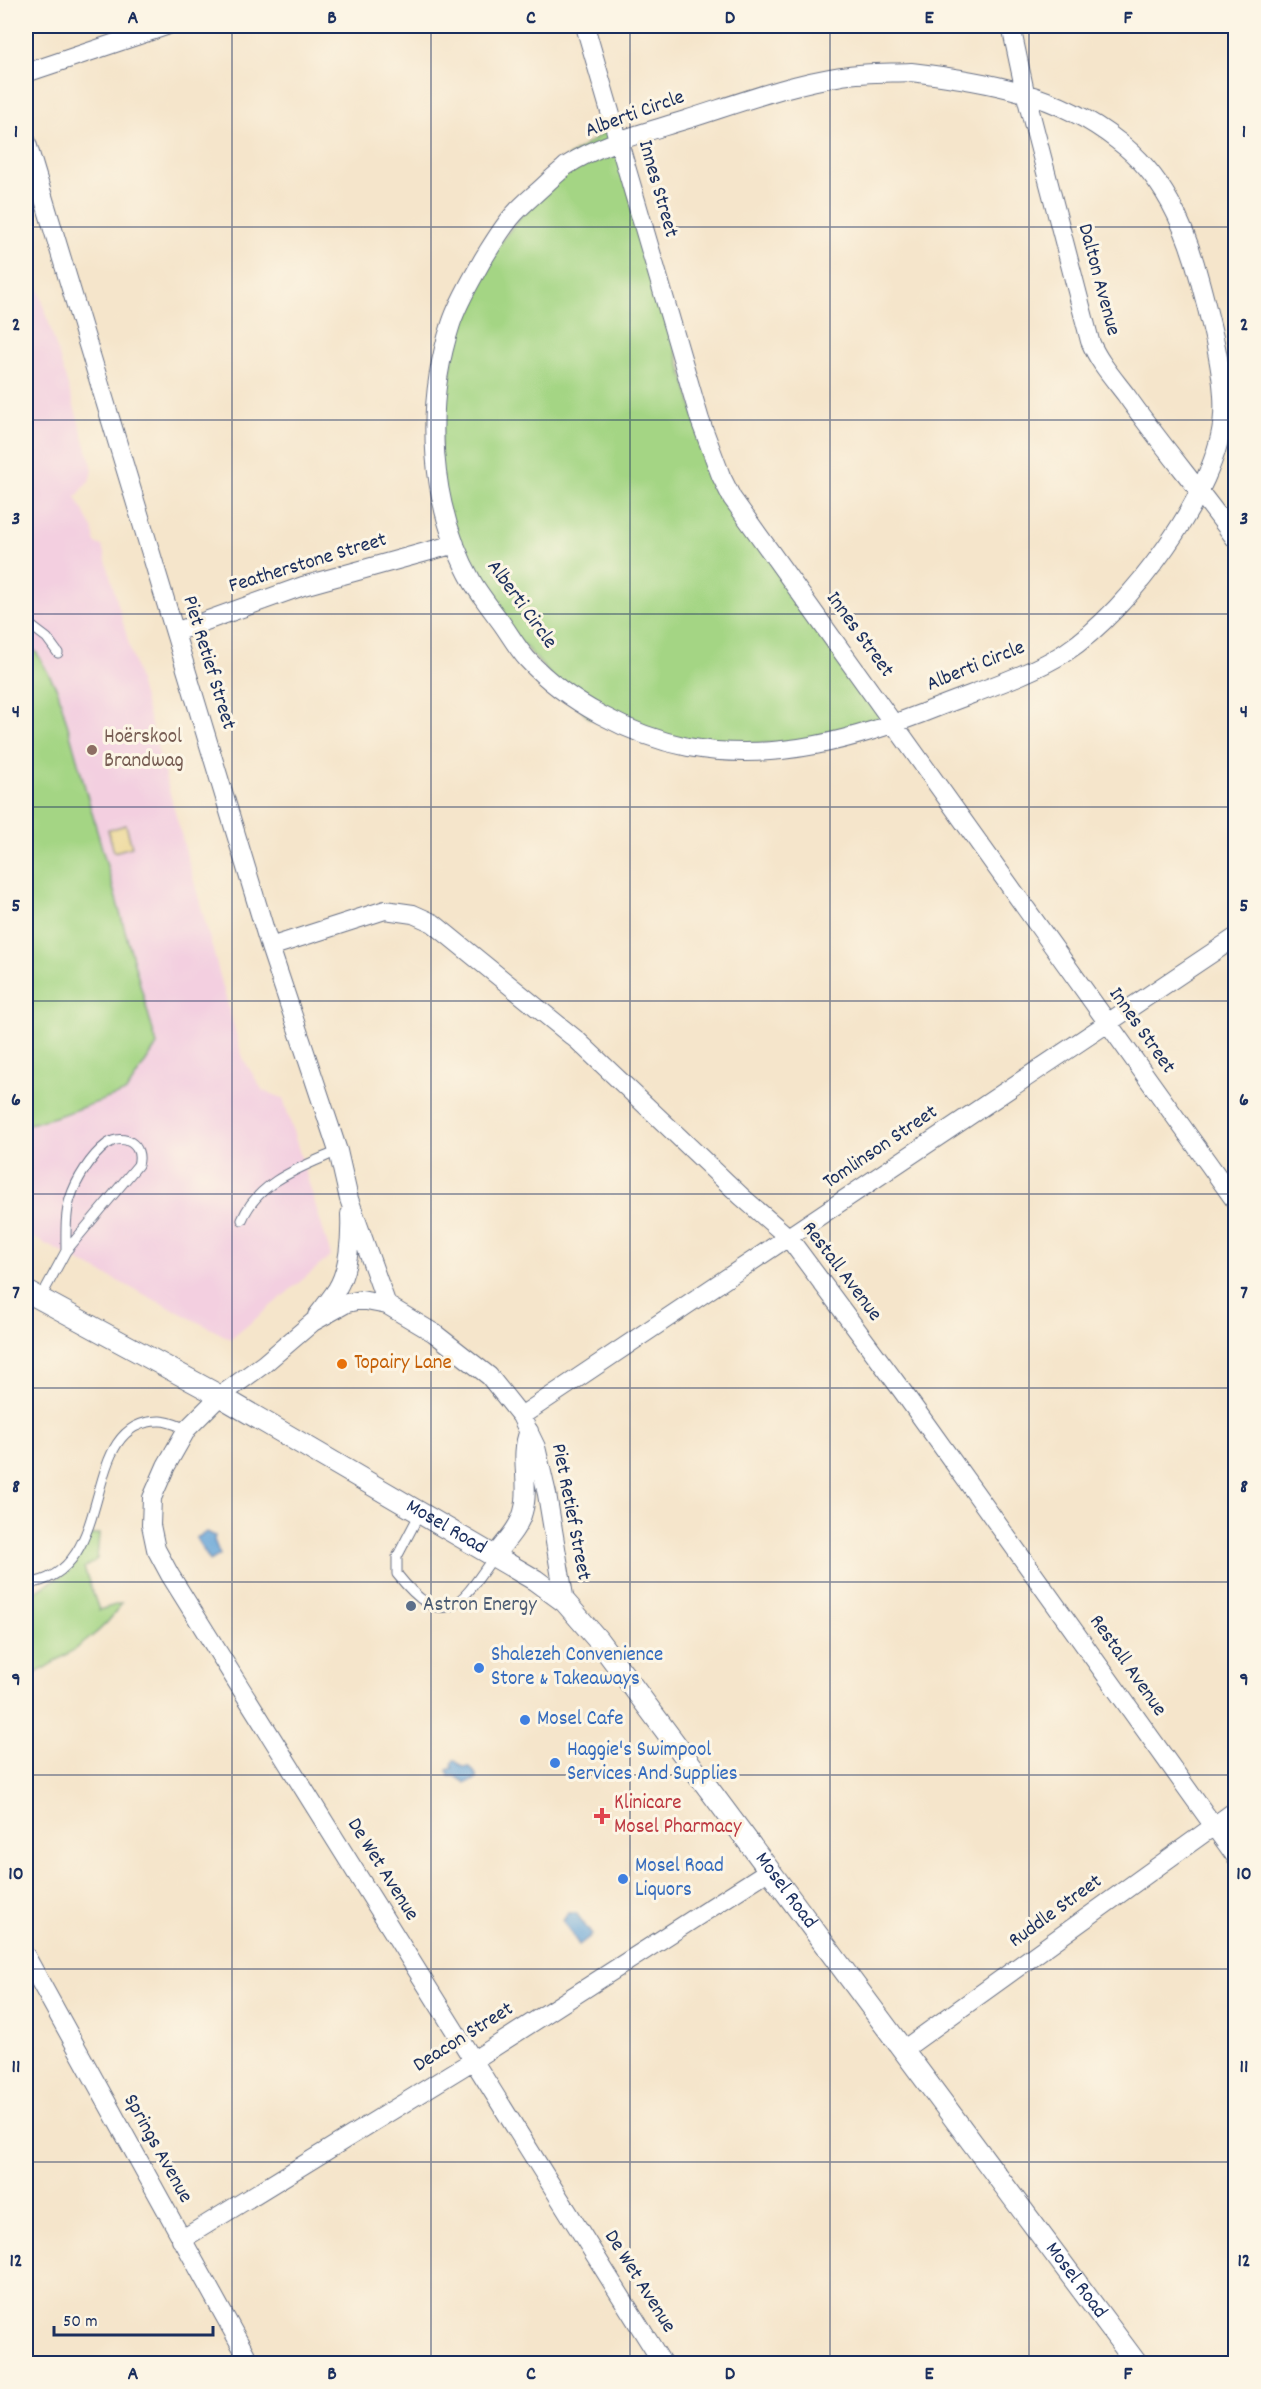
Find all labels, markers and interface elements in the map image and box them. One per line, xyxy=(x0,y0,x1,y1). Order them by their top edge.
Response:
text: A xyxy=(128,5,139,33)
text: B xyxy=(327,5,337,33)
text: C xyxy=(526,5,536,33)
text: D xyxy=(725,5,736,33)
text: E xyxy=(924,5,934,33)
text: F xyxy=(1124,5,1134,33)
street label: Alberti Circle xyxy=(581,83,689,147)
text: 1 xyxy=(14,119,18,147)
text: 1 xyxy=(1242,119,1246,147)
street label: Innes Street xyxy=(629,137,685,241)
street label: Dalton Avenue xyxy=(1069,221,1127,339)
text: 2 xyxy=(12,312,20,340)
text: 2 xyxy=(1240,312,1248,340)
text: 3 xyxy=(12,506,20,534)
text: 3 xyxy=(1240,506,1248,534)
street label: Featherstone Street xyxy=(225,526,391,602)
street label: Alberti Circle xyxy=(478,554,564,656)
street label: Innes Street xyxy=(818,586,901,684)
street label: Piet Retief Street xyxy=(173,592,243,734)
street label: Alberti Circle xyxy=(922,634,1030,700)
text: 4 xyxy=(12,699,20,727)
text: 4 xyxy=(1240,699,1248,727)
place label: Hoërskool Brandwag xyxy=(104,723,184,777)
marker: Hoërskool Brandwag xyxy=(85,743,99,757)
text: 5 xyxy=(11,893,21,921)
text: 5 xyxy=(1239,893,1249,921)
street label: Innes Street xyxy=(1100,982,1182,1081)
text: 6 xyxy=(11,1087,21,1115)
text: 6 xyxy=(1239,1087,1249,1115)
street label: Tomlinson Street xyxy=(818,1098,945,1197)
street label: Restall Avenue xyxy=(793,1216,889,1328)
text: 7 xyxy=(12,1280,20,1308)
text: 7 xyxy=(1240,1280,1248,1308)
place label: Topairy Lane xyxy=(354,1349,452,1379)
marker: Topairy Lane xyxy=(335,1357,349,1371)
street label: Piet Retief Street xyxy=(542,1441,598,1583)
text: 8 xyxy=(12,1474,20,1502)
text: 8 xyxy=(1240,1474,1248,1502)
street label: Mosel Road xyxy=(400,1492,492,1563)
place label: Astron Energy xyxy=(423,1591,537,1621)
marker: Astron Energy xyxy=(404,1599,418,1613)
street label: Restall Avenue xyxy=(1081,1609,1173,1723)
place label: Shalezeh Convenience Store & Takeaways xyxy=(491,1641,663,1695)
marker: Shalezeh Convenience Store & Takeaways xyxy=(472,1661,486,1675)
text: 9 xyxy=(11,1667,21,1695)
text: 9 xyxy=(1239,1667,1249,1695)
place label: Mosel Cafe xyxy=(537,1705,623,1735)
marker: Mosel Cafe xyxy=(518,1713,532,1727)
place label: Haggie's Swimpool Services And Supplies xyxy=(567,1736,738,1790)
marker: Haggie's Swimpool Services And Supplies xyxy=(548,1756,562,1770)
place label: Klinicare Mosel Pharmacy xyxy=(614,1789,742,1843)
marker: Klinicare Mosel Pharmacy xyxy=(595,1809,609,1823)
street label: De Wet Avenue xyxy=(338,1813,426,1927)
street label: Mosel Road xyxy=(746,1847,824,1936)
place label: Mosel Road Liquors xyxy=(635,1852,724,1906)
text: 10 xyxy=(8,1861,24,1889)
text: 10 xyxy=(1236,1861,1252,1889)
street label: Ruddle Street xyxy=(1003,1868,1109,1956)
marker: Mosel Road Liquors xyxy=(616,1872,630,1886)
street label: Deacon Street xyxy=(408,1995,520,2081)
text: 11 xyxy=(12,2054,20,2082)
text: 11 xyxy=(1240,2054,1248,2082)
street label: Springs Avenue xyxy=(115,2089,199,2209)
street label: De Wet Avenue xyxy=(595,2225,683,2339)
street label: Mosel Road xyxy=(1037,2236,1114,2326)
text: 12 xyxy=(9,2248,23,2276)
text: 12 xyxy=(1237,2248,1251,2276)
scale bar xyxy=(54,2299,213,2337)
text: 50 m xyxy=(63,2310,98,2335)
text: A xyxy=(128,2361,139,2389)
text: B xyxy=(327,2361,337,2389)
text: C xyxy=(526,2361,536,2389)
text: D xyxy=(725,2361,736,2389)
text: E xyxy=(924,2361,934,2389)
text: F xyxy=(1124,2361,1134,2389)

